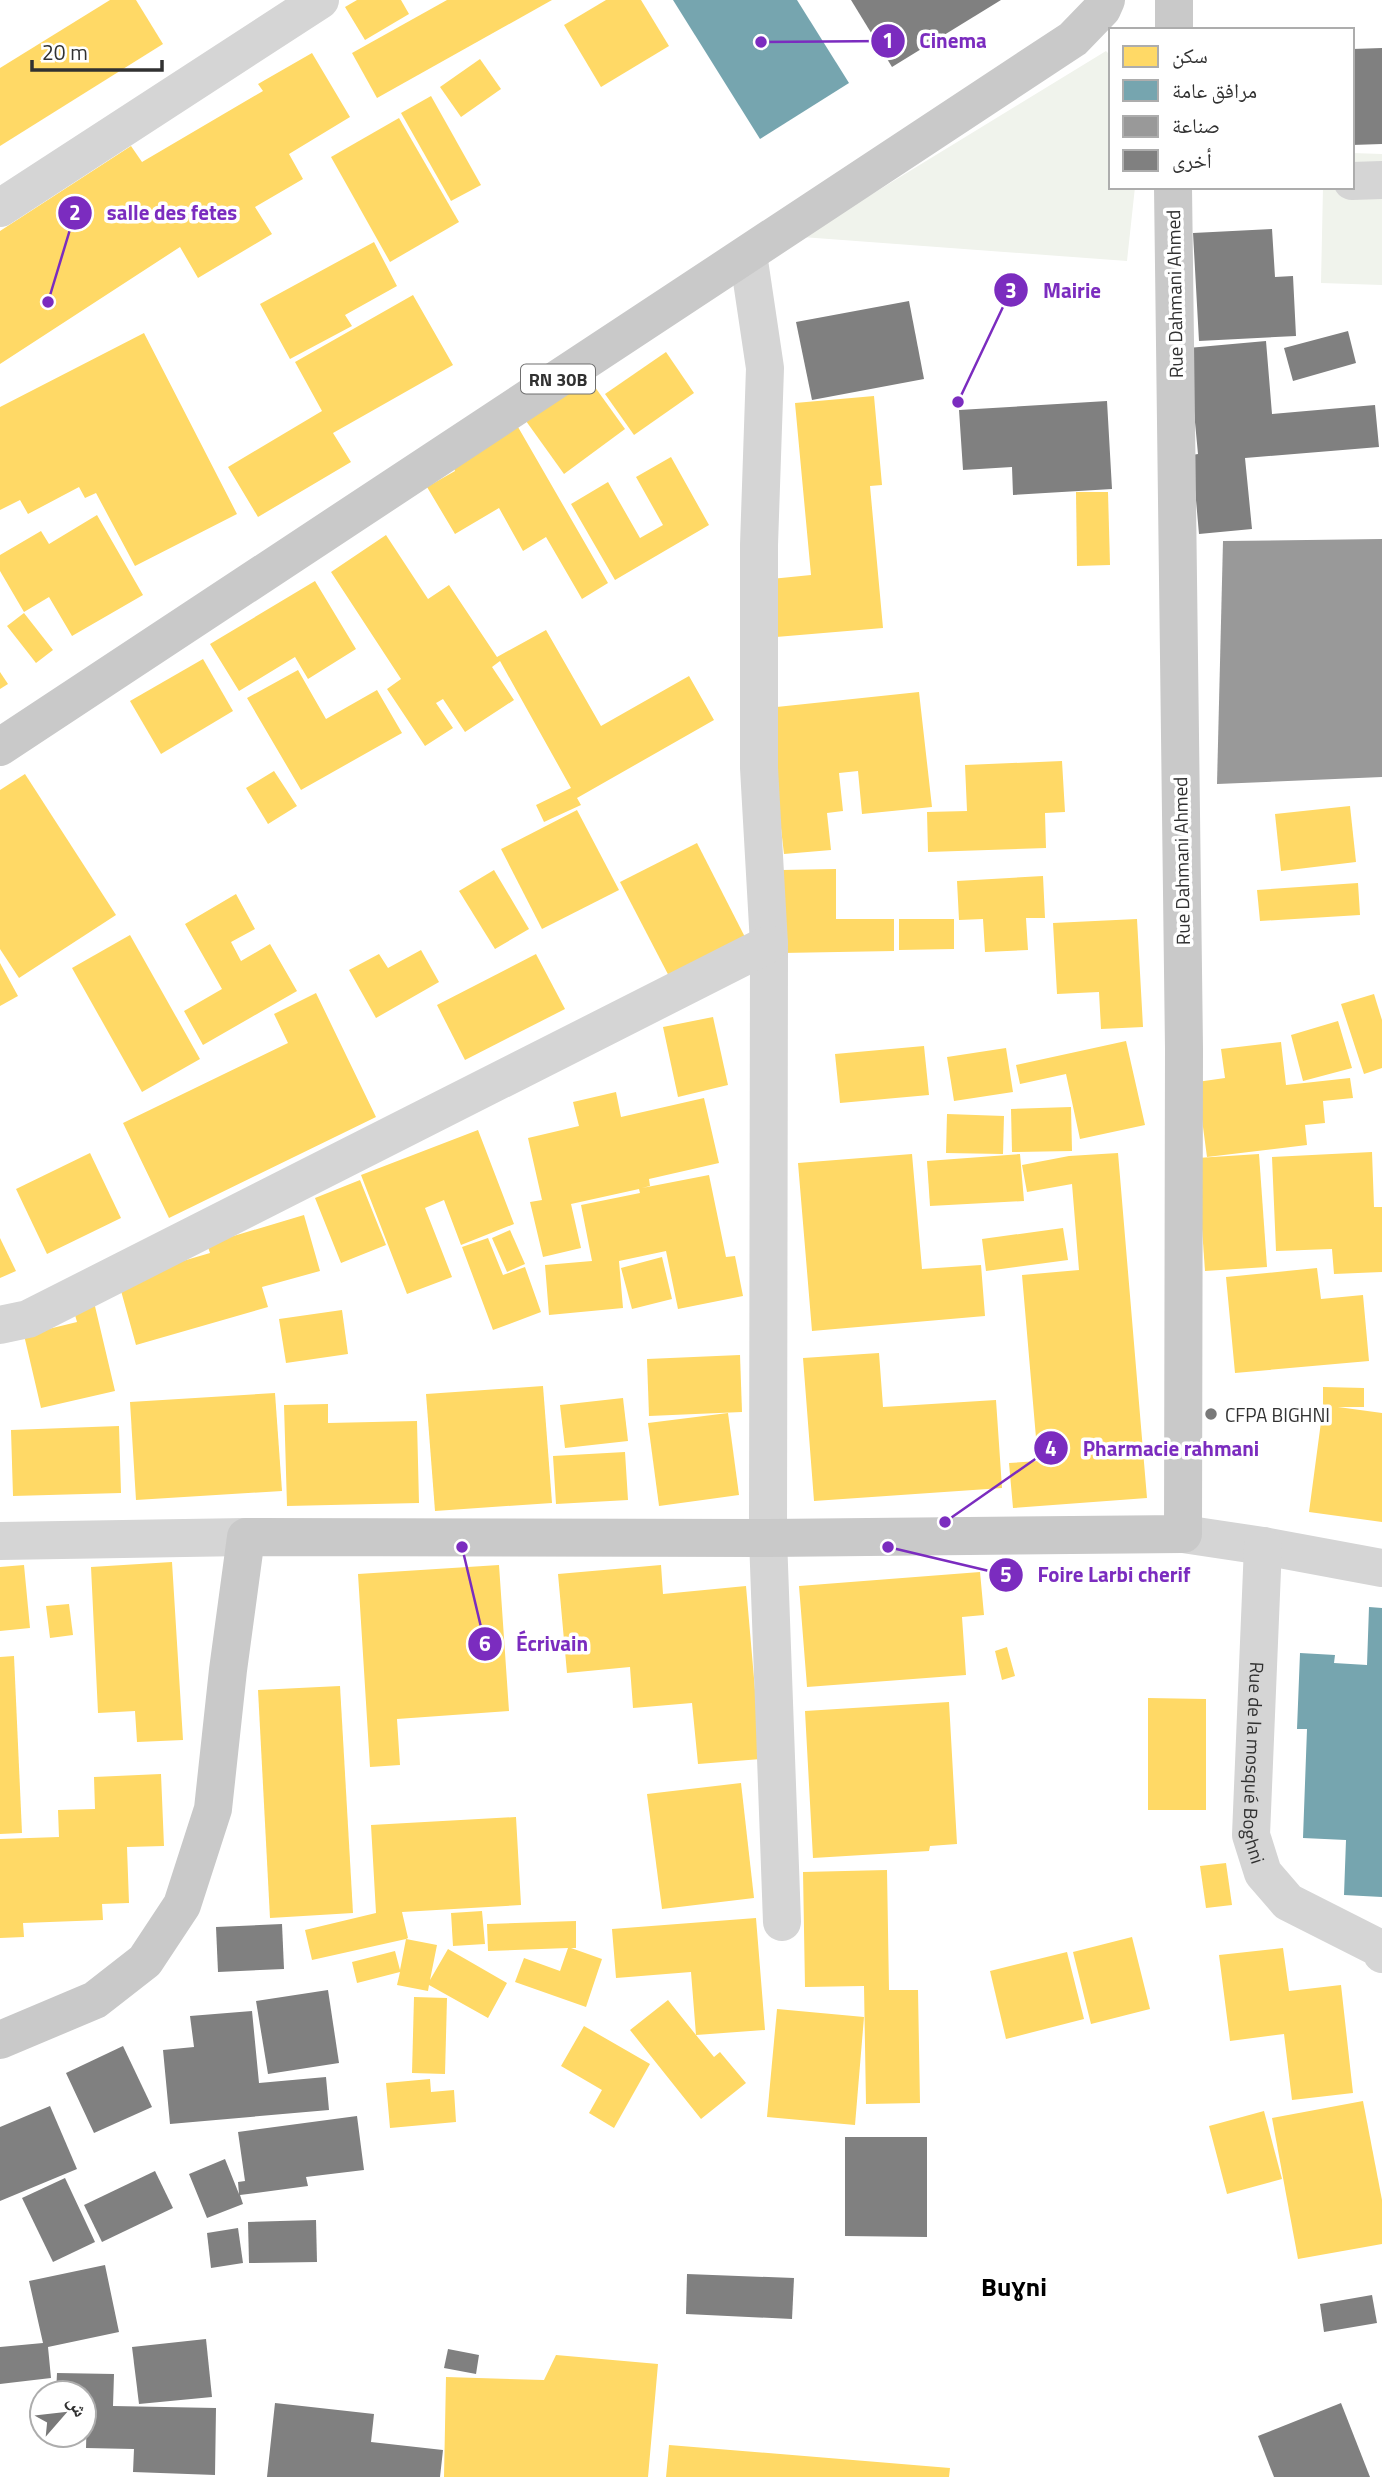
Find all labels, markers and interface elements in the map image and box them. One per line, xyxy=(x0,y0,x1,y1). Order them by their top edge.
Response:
callout: Cinema xyxy=(870,20,1001,62)
text: 1 xyxy=(882,24,894,56)
text: Cinema xyxy=(919,24,987,56)
scale bar xyxy=(32,28,161,72)
legend xyxy=(1109,28,1354,189)
text: 20 m xyxy=(42,36,88,68)
text: سكن xyxy=(1172,39,1208,71)
text: مرافق عامة xyxy=(1172,74,1257,106)
text: صناعة xyxy=(1172,109,1220,141)
text: أخرى xyxy=(1172,144,1212,176)
callout: salle des fetes xyxy=(58,192,251,234)
text: 2 xyxy=(69,196,81,228)
text: salle des fetes xyxy=(107,196,237,228)
street label: Rue Dahmani Ahmed xyxy=(1158,210,1190,378)
callout: Mairie xyxy=(994,269,1115,311)
text: 3 xyxy=(1005,274,1017,306)
text: Mairie xyxy=(1043,274,1101,306)
road number: RN 30B xyxy=(521,365,595,394)
street label: Rue Dahmani Ahmed xyxy=(1165,777,1197,945)
place label: CFPA BIGHNI xyxy=(1225,1400,1330,1429)
marker: CFPA BIGHNI xyxy=(1203,1406,1219,1422)
callout: Pharmacie rahmani xyxy=(1034,1427,1273,1469)
text: 4 xyxy=(1045,1432,1057,1464)
text: Pharmacie rahmani xyxy=(1083,1432,1259,1464)
callout: Foire Larbi cherif xyxy=(988,1554,1204,1596)
text: 5 xyxy=(1000,1558,1012,1590)
text: Foire Larbi cherif xyxy=(1038,1558,1191,1590)
callout: Écrivain xyxy=(467,1623,602,1665)
text: 6 xyxy=(479,1627,491,1659)
text: Écrivain xyxy=(516,1627,588,1659)
street label: Rue de la mosqué Boghni xyxy=(1236,1661,1274,1867)
district label: Buɣni xyxy=(981,2267,1047,2306)
north arrow xyxy=(28,2379,98,2449)
text: ش xyxy=(61,2390,96,2421)

